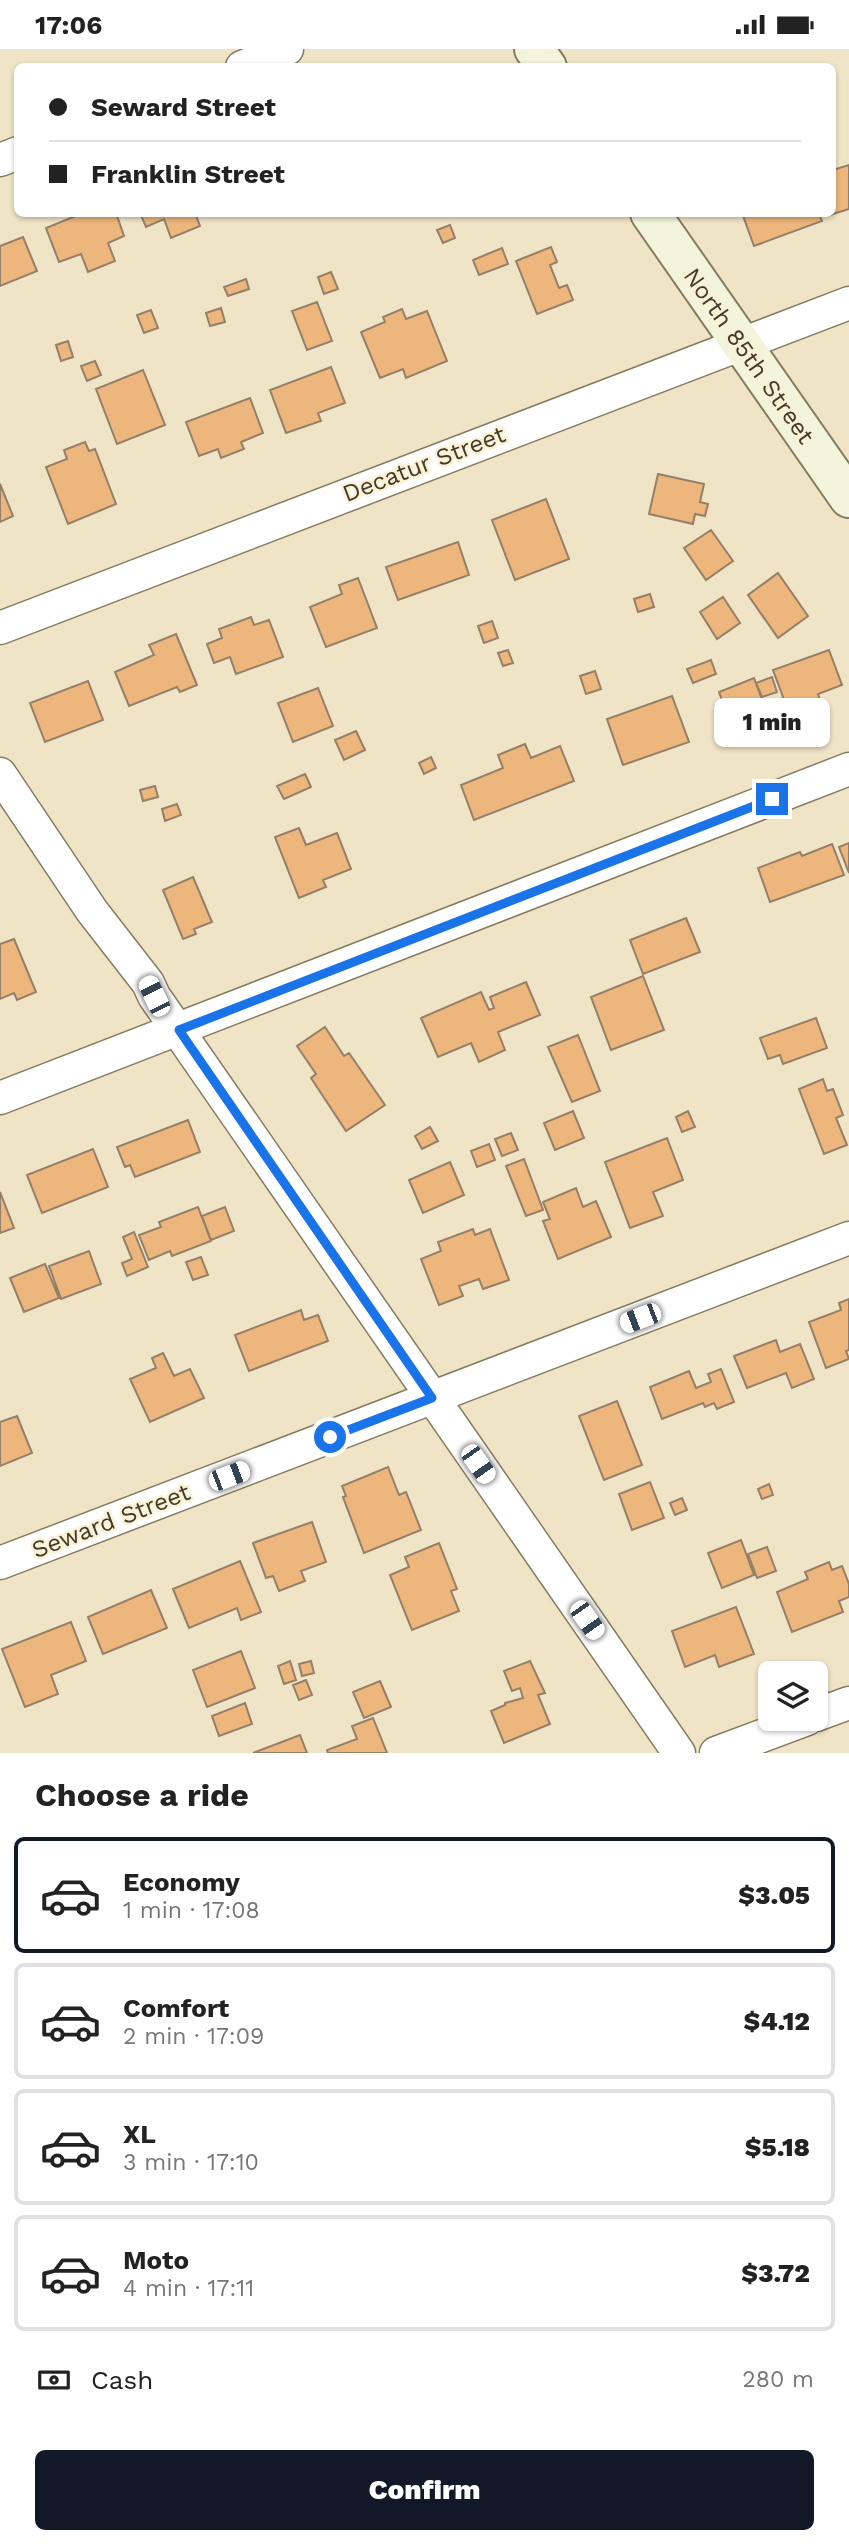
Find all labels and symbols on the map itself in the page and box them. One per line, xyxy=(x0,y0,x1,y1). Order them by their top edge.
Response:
street label: North 85th Street xyxy=(678,263,820,449)
street label: Decatur Street xyxy=(339,420,509,508)
callout: 1 min xyxy=(714,697,830,747)
route end xyxy=(756,783,788,815)
car xyxy=(136,973,173,1019)
car xyxy=(617,1301,664,1335)
route start xyxy=(314,1421,346,1453)
car xyxy=(458,1441,499,1487)
car xyxy=(206,1459,253,1493)
street label: Seward Street xyxy=(28,1478,194,1564)
car xyxy=(567,1597,608,1643)

